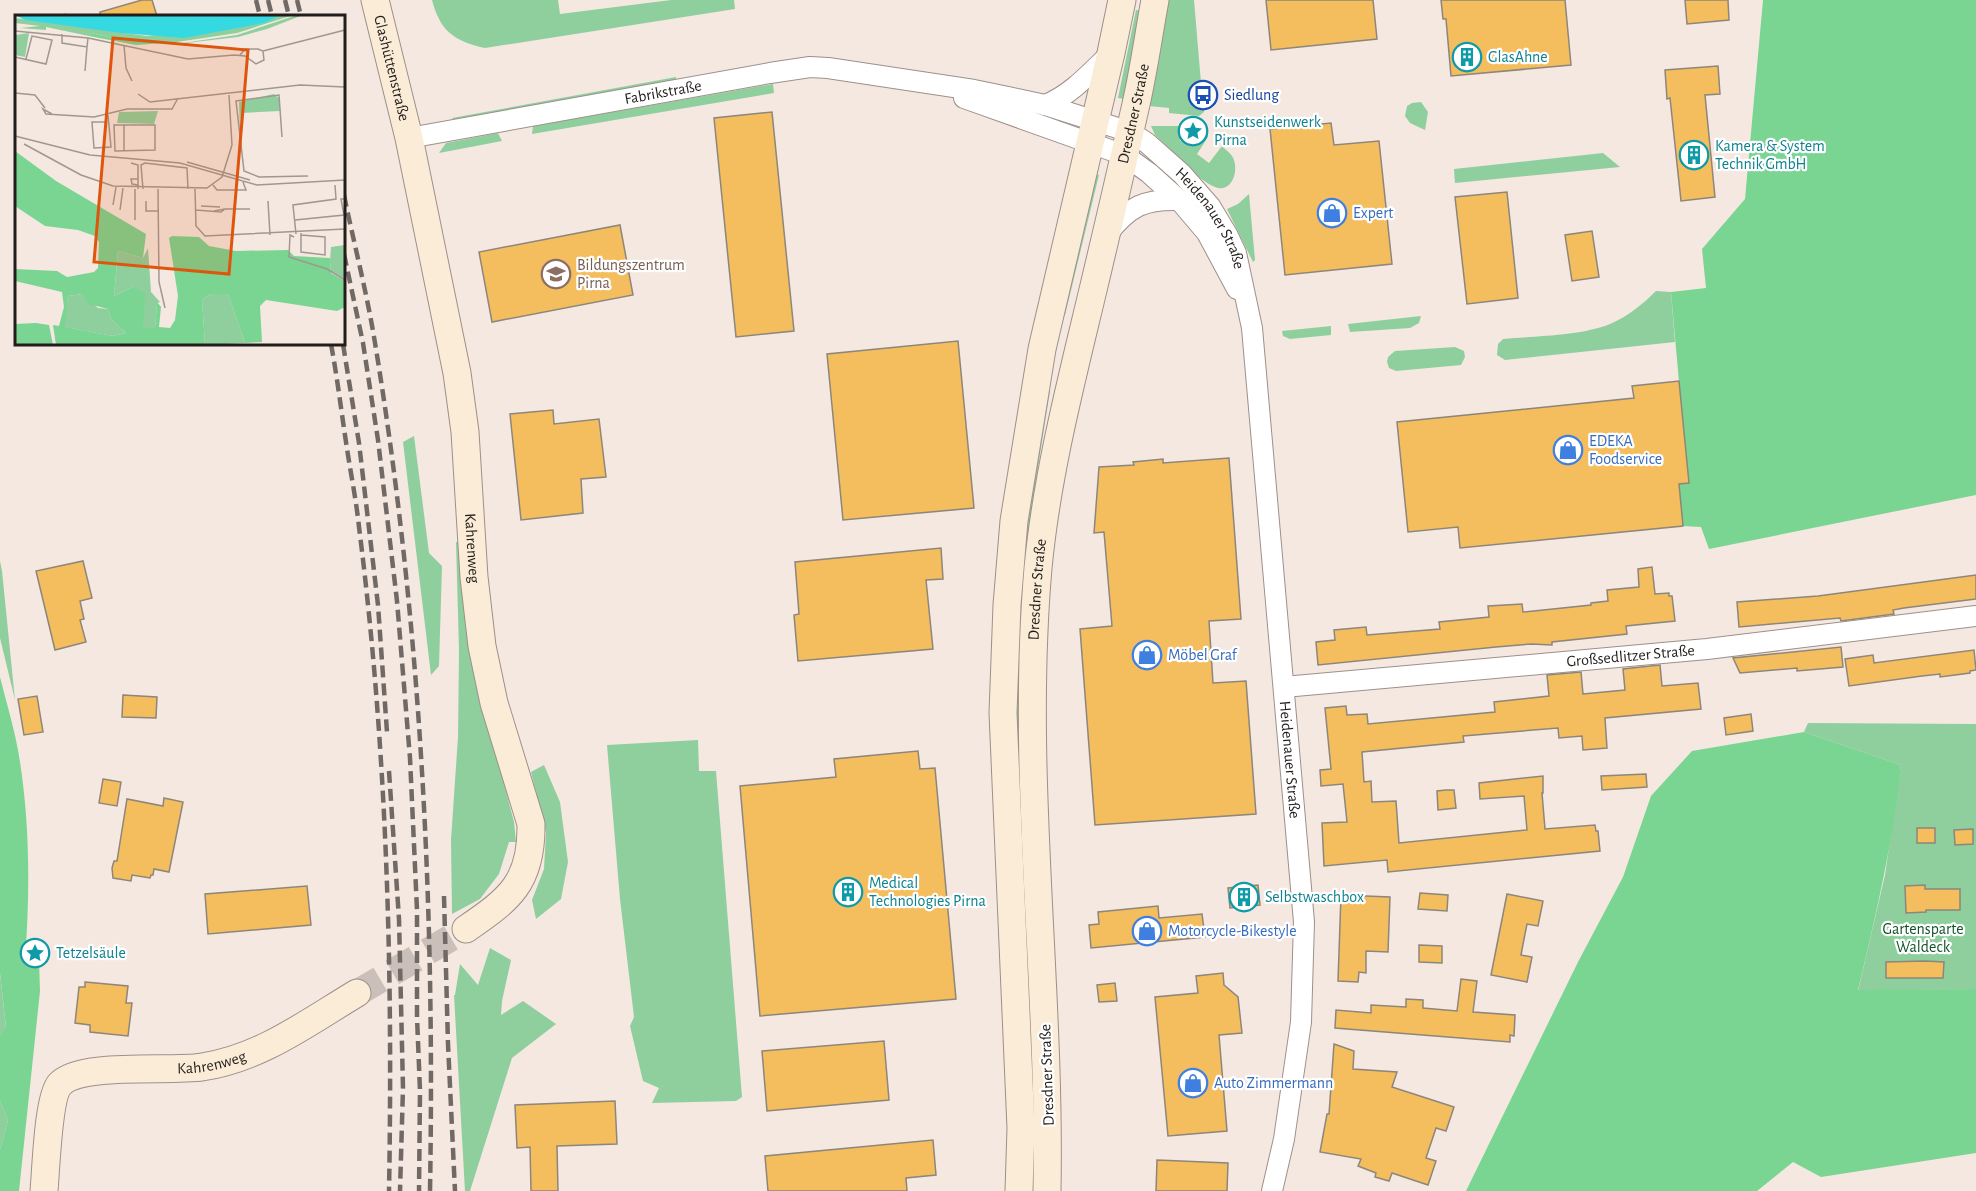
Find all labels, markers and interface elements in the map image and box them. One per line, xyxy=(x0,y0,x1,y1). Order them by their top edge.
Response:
street label: Glashüttenstraße xyxy=(371,13,413,123)
inset map xyxy=(15,15,345,345)
building icon: GlasAhne xyxy=(1451,41,1483,73)
place label: GlasAhne xyxy=(1488,49,1548,65)
street label: Dresdner Straße xyxy=(1115,62,1152,165)
street label: Fabrikstraße xyxy=(623,77,703,107)
bus stop icon: Siedlung xyxy=(1187,79,1219,111)
place label: Siedlung xyxy=(1224,87,1279,103)
place label: Kunstseidenwerk Pirna xyxy=(1214,114,1322,148)
place icon: Kunstseidenwerk Pirna xyxy=(1177,115,1209,147)
place label: Kamera & System Technik GmbH xyxy=(1715,138,1825,172)
building icon: Kamera & System Technik GmbH xyxy=(1678,139,1710,171)
street label: Heidenauer Straße xyxy=(1172,164,1247,270)
shop icon: Expert xyxy=(1316,197,1348,229)
place label: Expert xyxy=(1353,205,1393,221)
place label: Bildungszentrum Pirna xyxy=(577,257,685,291)
school or university icon: Bildungszentrum Pirna xyxy=(540,258,572,290)
place label: EDEKA Foodservice xyxy=(1589,433,1662,467)
shop icon: EDEKA Foodservice xyxy=(1552,434,1584,466)
street label: Kahrenweg xyxy=(462,513,483,584)
street label: Dresdner Straße xyxy=(1026,538,1049,641)
shop icon: Möbel Graf xyxy=(1131,639,1163,671)
street label: Großsedlitzer Straße xyxy=(1566,642,1695,670)
place label: Möbel Graf xyxy=(1168,647,1238,663)
street label: Heidenauer Straße xyxy=(1277,700,1303,819)
place label: Medical Technologies Pirna xyxy=(869,875,986,909)
building icon: Medical Technologies Pirna xyxy=(832,876,864,908)
building icon: Selbstwaschbox xyxy=(1228,881,1260,913)
place label: Selbstwaschbox xyxy=(1265,889,1364,905)
shop icon: Motorcycle-Bikestyle xyxy=(1131,915,1163,947)
park label: Gartensparte Waldeck xyxy=(1882,921,1964,955)
place label: Motorcycle-Bikestyle xyxy=(1168,923,1297,940)
place icon: Tetzelsäule xyxy=(19,937,51,969)
place label: Tetzelsäule xyxy=(56,945,126,961)
street label: Dresdner Straße xyxy=(1037,1024,1057,1126)
street label: Kahrenweg xyxy=(177,1048,249,1077)
shop icon: Auto Zimmermann xyxy=(1177,1067,1209,1099)
place label: Auto Zimmermann xyxy=(1214,1075,1333,1091)

